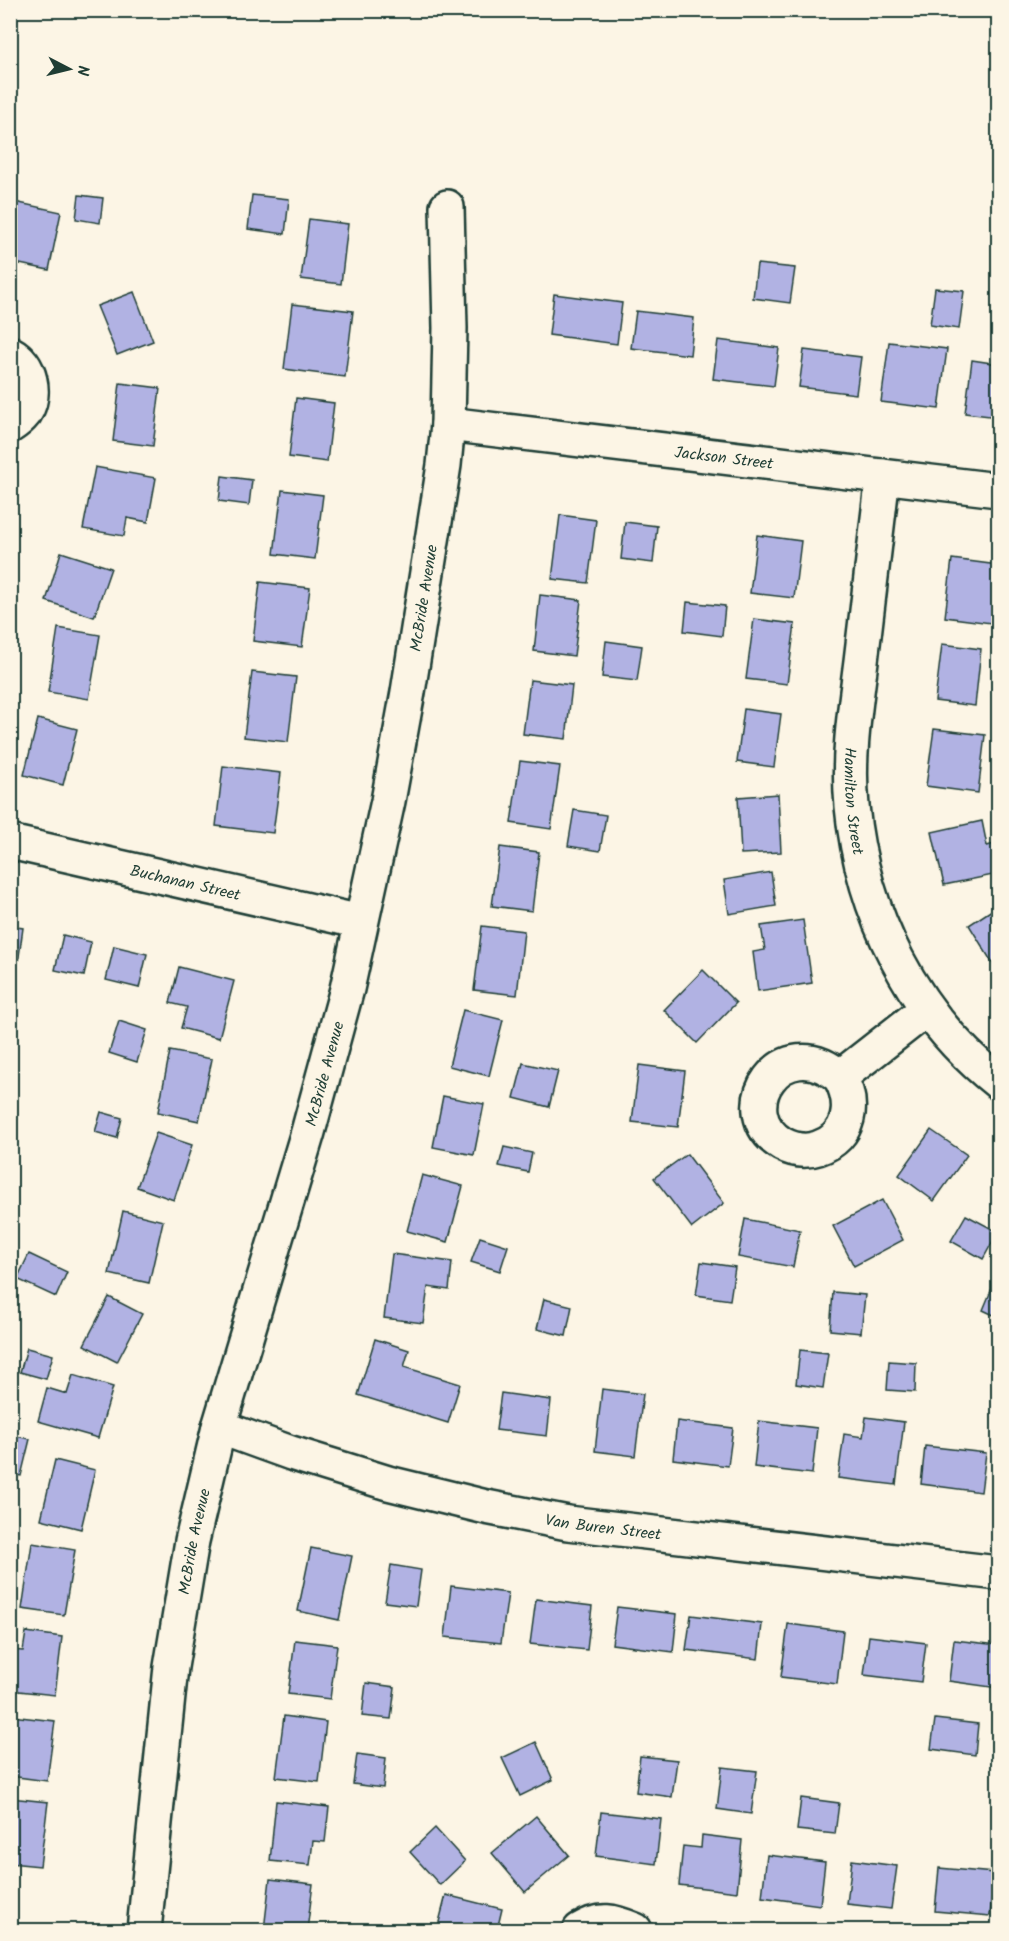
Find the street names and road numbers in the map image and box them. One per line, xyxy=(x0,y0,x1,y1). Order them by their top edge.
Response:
street label: Jackson Street xyxy=(673,440,775,477)
street label: McBride Avenue xyxy=(404,543,445,653)
street label: Hamilton Street xyxy=(836,747,870,858)
street label: Buchanan Street xyxy=(127,859,244,908)
street label: McBride Avenue xyxy=(299,1019,352,1129)
street label: McBride Avenue xyxy=(172,1486,218,1597)
street label: Van Buren Street xyxy=(543,1508,663,1548)

